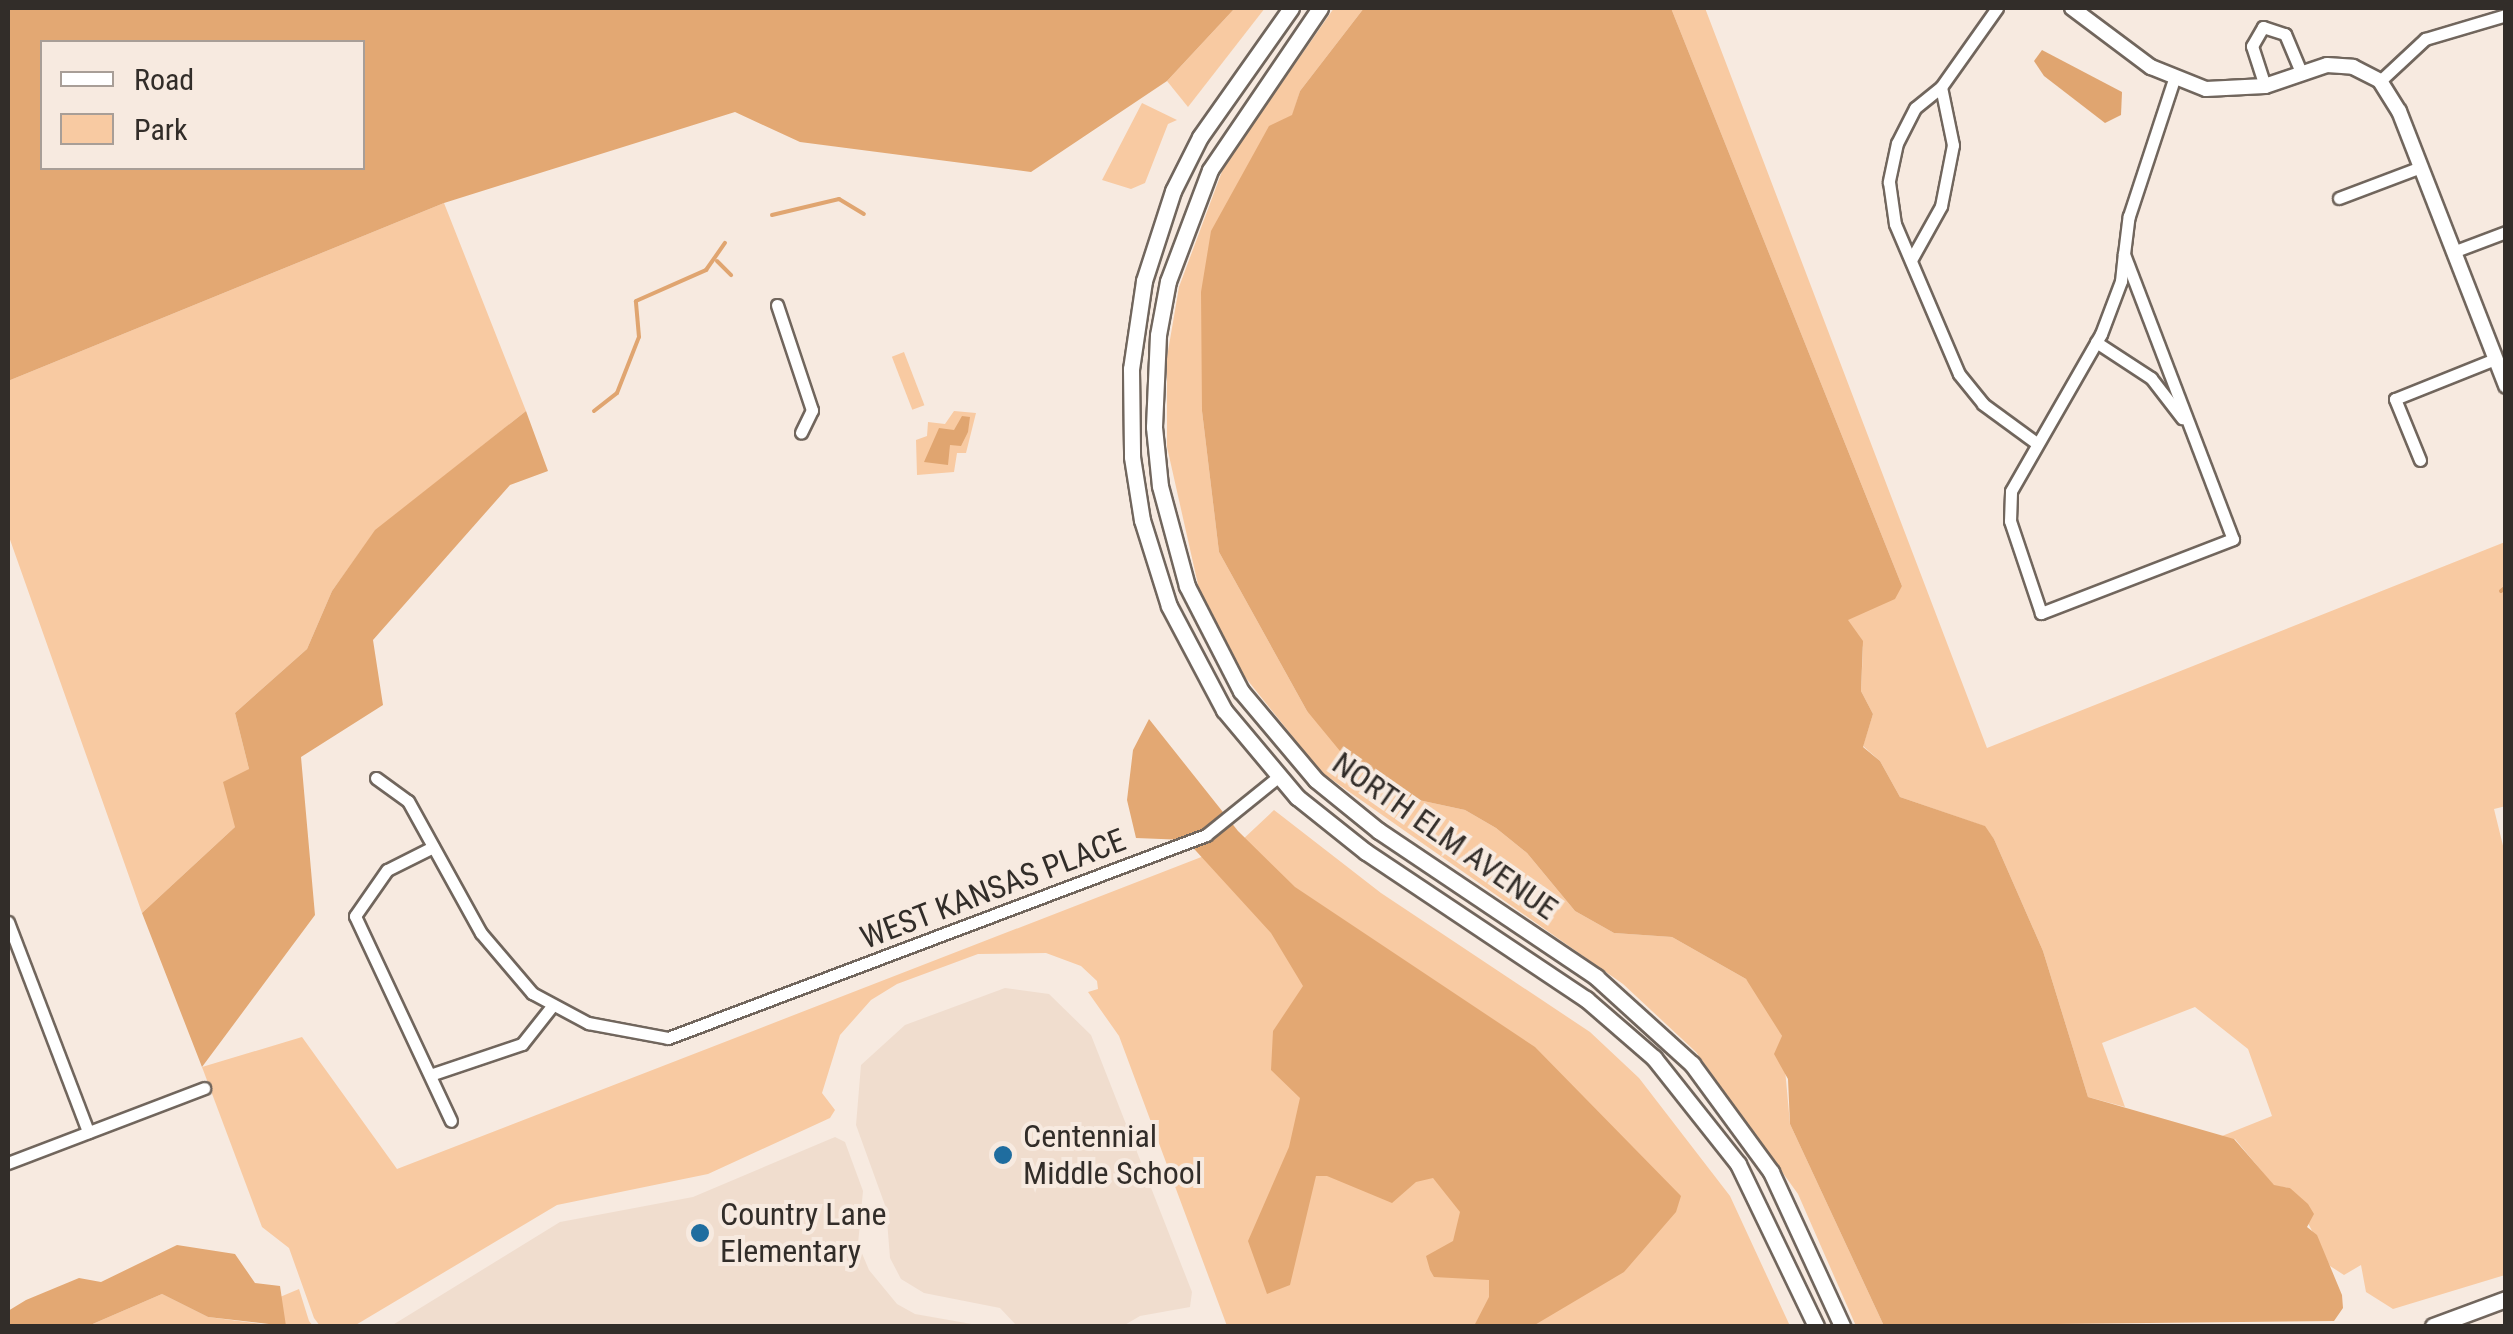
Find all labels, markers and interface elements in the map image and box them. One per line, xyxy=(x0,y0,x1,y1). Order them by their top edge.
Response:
legend xyxy=(40,40,365,170)
text: Road xyxy=(134,62,194,97)
text: Park xyxy=(134,112,188,147)
street label: NORTH ELM AVENUE xyxy=(1325,744,1565,928)
street label: WEST KANSAS PLACE xyxy=(855,821,1131,957)
place label: Centennial Middle School xyxy=(1023,1118,1202,1193)
marker: Centennial Middle School xyxy=(992,1144,1014,1166)
place label: Country Lane Elementary xyxy=(720,1196,886,1271)
marker: Country Lane Elementary xyxy=(689,1222,711,1244)

